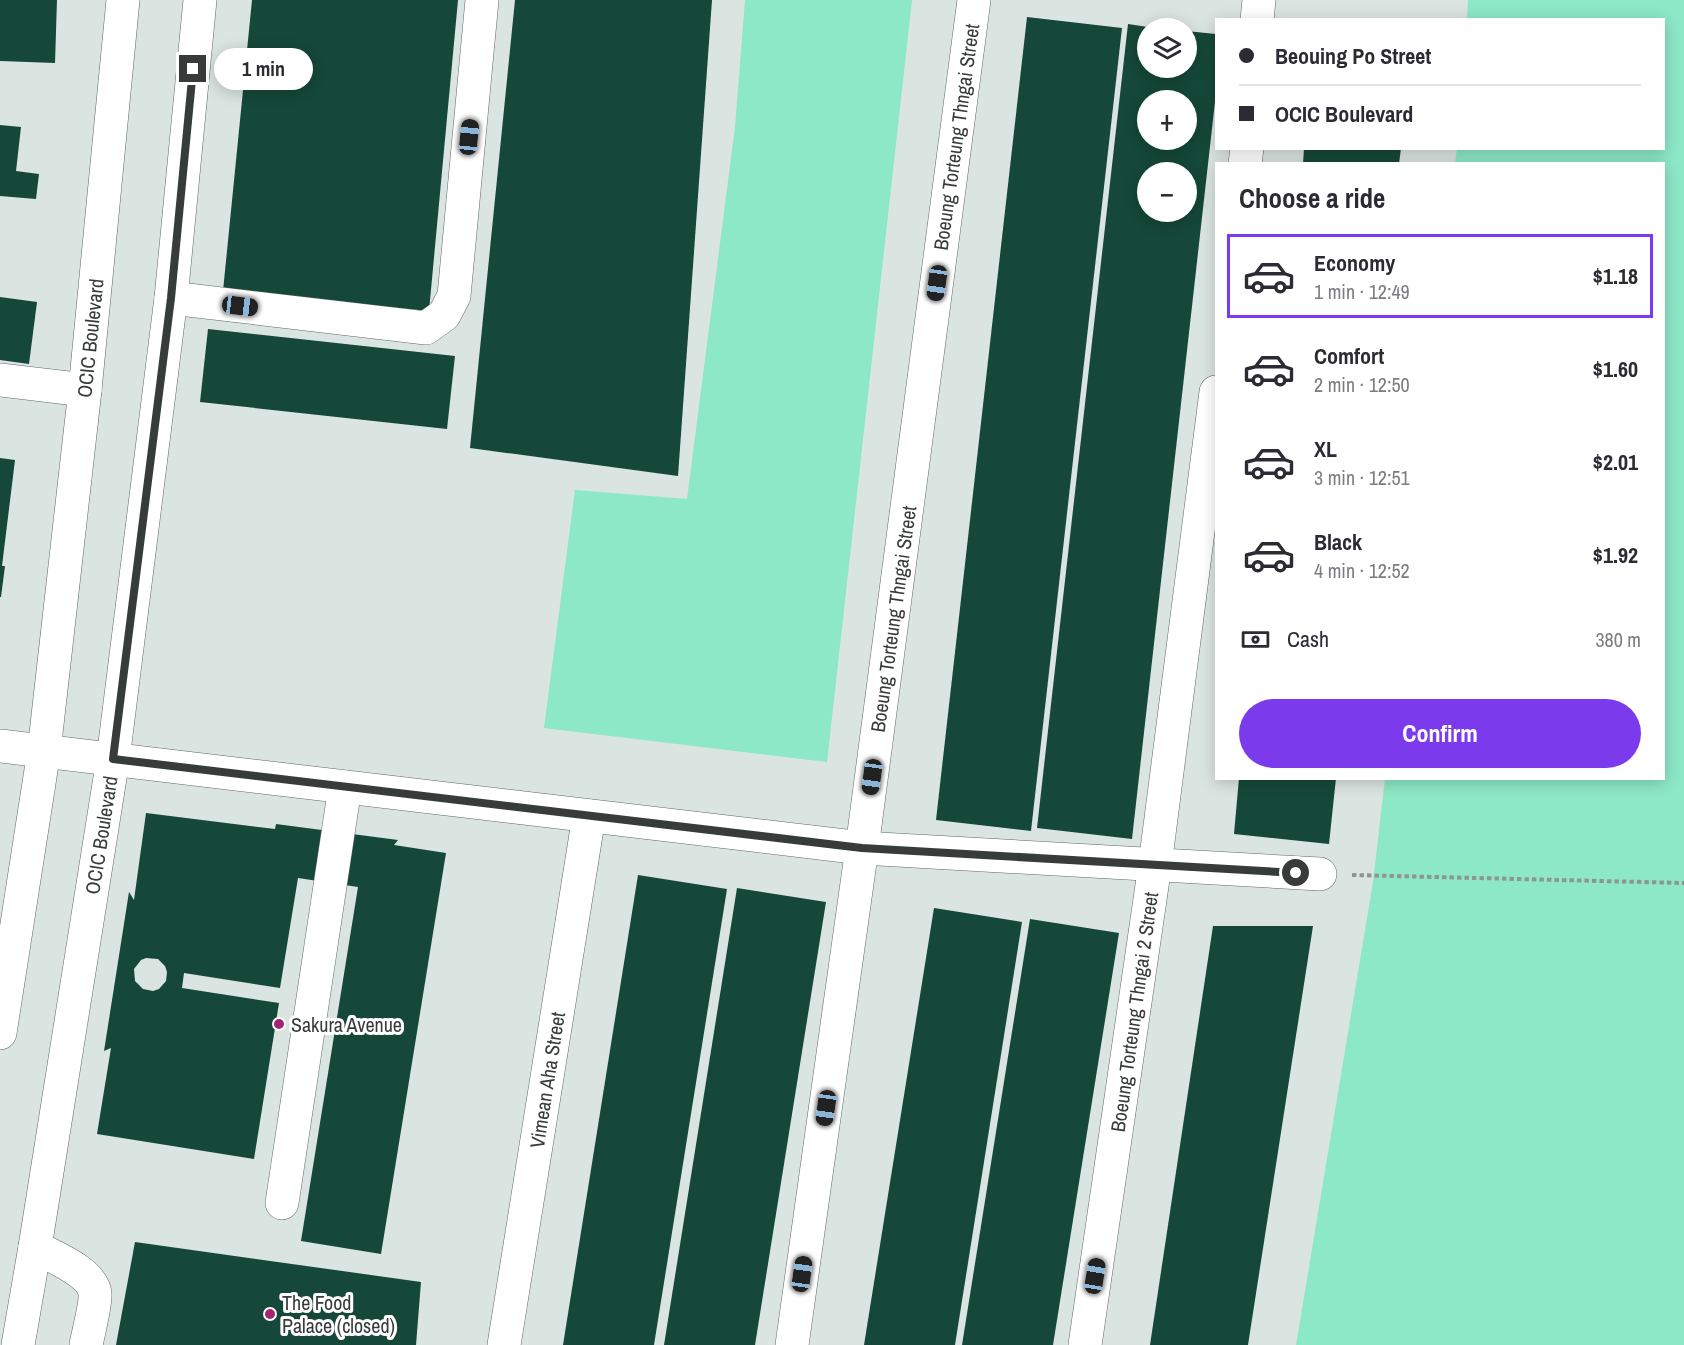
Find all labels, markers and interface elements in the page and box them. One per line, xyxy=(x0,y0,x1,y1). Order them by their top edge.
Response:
map controls xyxy=(1137,18,1197,222)
button: layers xyxy=(1137,18,1197,78)
street label: Boeung Torteung Thngai Street xyxy=(927,22,985,252)
text: Beouing Po Street xyxy=(1275,41,1431,71)
callout: 1 min xyxy=(214,48,313,90)
route end xyxy=(179,55,206,82)
text: 1 min xyxy=(242,55,285,82)
button: + xyxy=(1137,90,1197,150)
text: OCIC Boulevard xyxy=(1275,99,1413,129)
car xyxy=(458,118,480,156)
button: − xyxy=(1137,162,1197,222)
text: Choose a ride xyxy=(1239,180,1385,216)
text: Economy xyxy=(1314,248,1395,278)
icon: car xyxy=(1242,249,1296,303)
text: $1.18 xyxy=(1593,261,1638,291)
car xyxy=(926,264,948,302)
street label: OCIC Boulevard xyxy=(70,277,110,399)
text: 1 min · 12:49 xyxy=(1314,278,1410,305)
car xyxy=(221,295,259,317)
text: Comfort xyxy=(1314,341,1384,371)
icon: car xyxy=(1242,342,1296,396)
text: $1.60 xyxy=(1593,354,1638,384)
text: 2 min · 12:50 xyxy=(1314,371,1410,398)
text: XL xyxy=(1314,434,1337,464)
icon: car xyxy=(1242,435,1296,489)
text: $2.01 xyxy=(1593,447,1638,477)
text: 3 min · 12:51 xyxy=(1314,464,1410,491)
street label: Boeung Torteung Thngai Street xyxy=(864,504,922,734)
text: Black xyxy=(1314,527,1362,557)
icon: car xyxy=(1242,528,1296,582)
text: $1.92 xyxy=(1593,540,1638,570)
text: 4 min · 12:52 xyxy=(1314,557,1410,584)
icon: cash xyxy=(1239,623,1272,656)
text: Cash xyxy=(1287,624,1329,654)
text: 380 m xyxy=(1595,626,1641,653)
button: Confirm xyxy=(1239,699,1641,768)
car xyxy=(861,758,883,796)
street label: OCIC Boulevard xyxy=(78,774,124,896)
route start xyxy=(1282,859,1309,886)
street label: Boeung Torteung Thngai 2 Street xyxy=(1104,890,1164,1134)
street label: Vimean Aha Street xyxy=(523,1010,571,1150)
place label: Sakura Avenue xyxy=(291,1011,402,1038)
marker: Sakura Avenue xyxy=(272,1017,286,1031)
car xyxy=(815,1089,837,1127)
car xyxy=(791,1255,813,1293)
car xyxy=(1083,1257,1107,1295)
place label: The Food Palace (closed) xyxy=(282,1289,395,1339)
marker: The Food Palace (closed) xyxy=(263,1307,277,1321)

